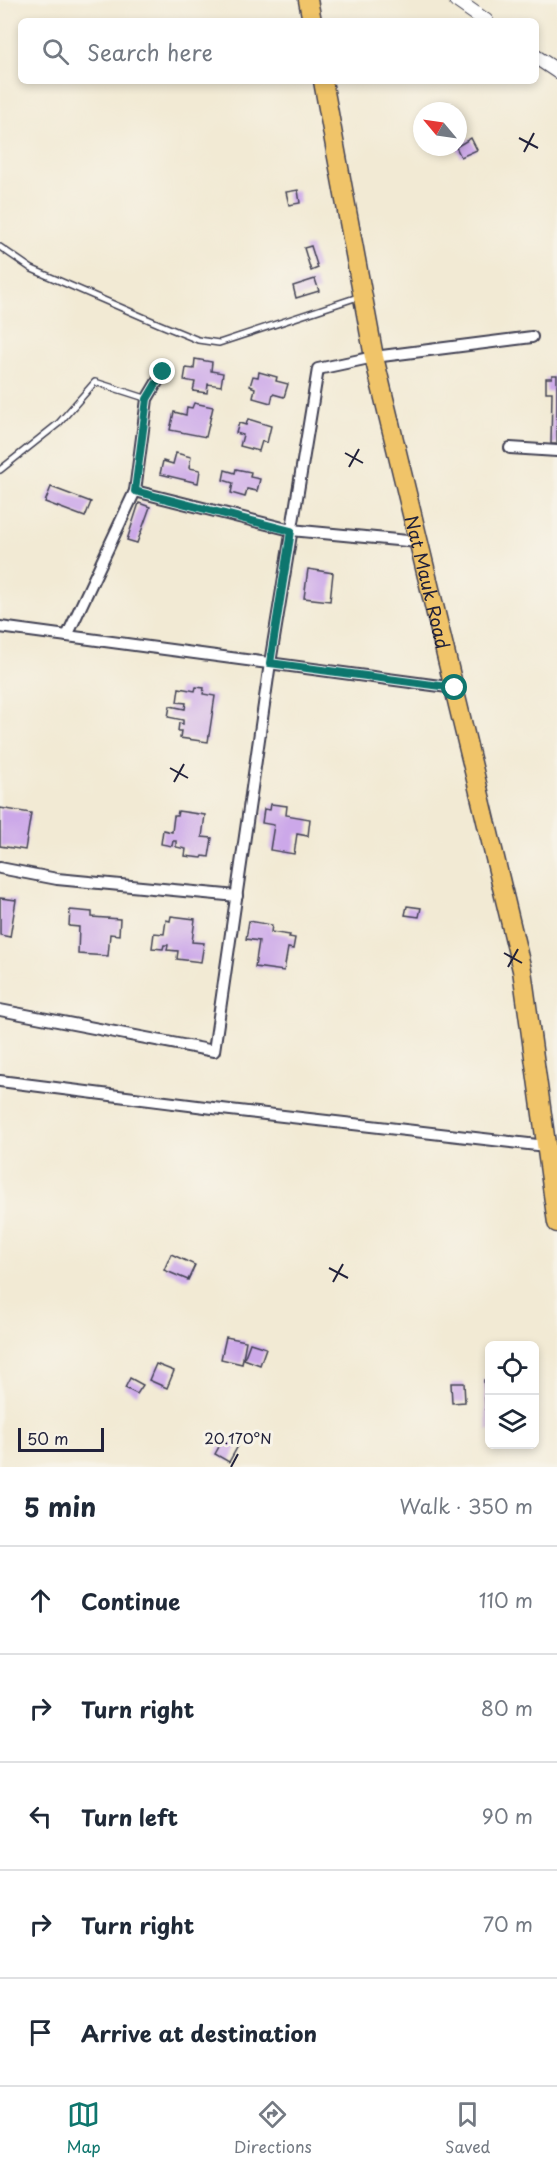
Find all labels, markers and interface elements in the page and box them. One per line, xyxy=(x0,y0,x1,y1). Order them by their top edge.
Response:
search box xyxy=(18,18,539,84)
icon: search xyxy=(39,35,72,68)
text: Search here xyxy=(87,35,213,68)
north arrow xyxy=(413,102,467,156)
route end xyxy=(149,358,175,384)
street label: Nat Mauk Road xyxy=(399,512,457,651)
route start xyxy=(441,674,467,700)
map controls xyxy=(485,1341,539,1449)
button: locate xyxy=(485,1341,539,1395)
button: layers xyxy=(485,1395,539,1449)
scale bar xyxy=(18,1425,104,1452)
text: 50 m xyxy=(27,1426,68,1450)
text: 20.170°N xyxy=(204,1426,272,1449)
text: 5 min xyxy=(24,1487,96,1526)
text: Walk · 350 m xyxy=(400,1491,533,1521)
icon: ahead xyxy=(24,1584,57,1617)
text: Continue xyxy=(81,1584,180,1617)
text: 110 m xyxy=(479,1585,533,1615)
icon: right xyxy=(24,1692,57,1725)
text: Turn right xyxy=(81,1692,194,1725)
text: 80 m xyxy=(481,1693,533,1723)
icon: left xyxy=(24,1800,57,1833)
text: Turn left xyxy=(81,1800,178,1833)
text: 90 m xyxy=(482,1801,533,1831)
icon: right xyxy=(24,1908,57,1941)
text: Turn right xyxy=(81,1908,194,1941)
text: 70 m xyxy=(483,1909,533,1939)
icon: arrive xyxy=(24,2016,57,2049)
text: Arrive at destination xyxy=(81,2016,317,2049)
tab: Map xyxy=(67,2098,101,2158)
tab: Directions xyxy=(234,2098,312,2158)
tab: Saved xyxy=(445,2098,490,2158)

